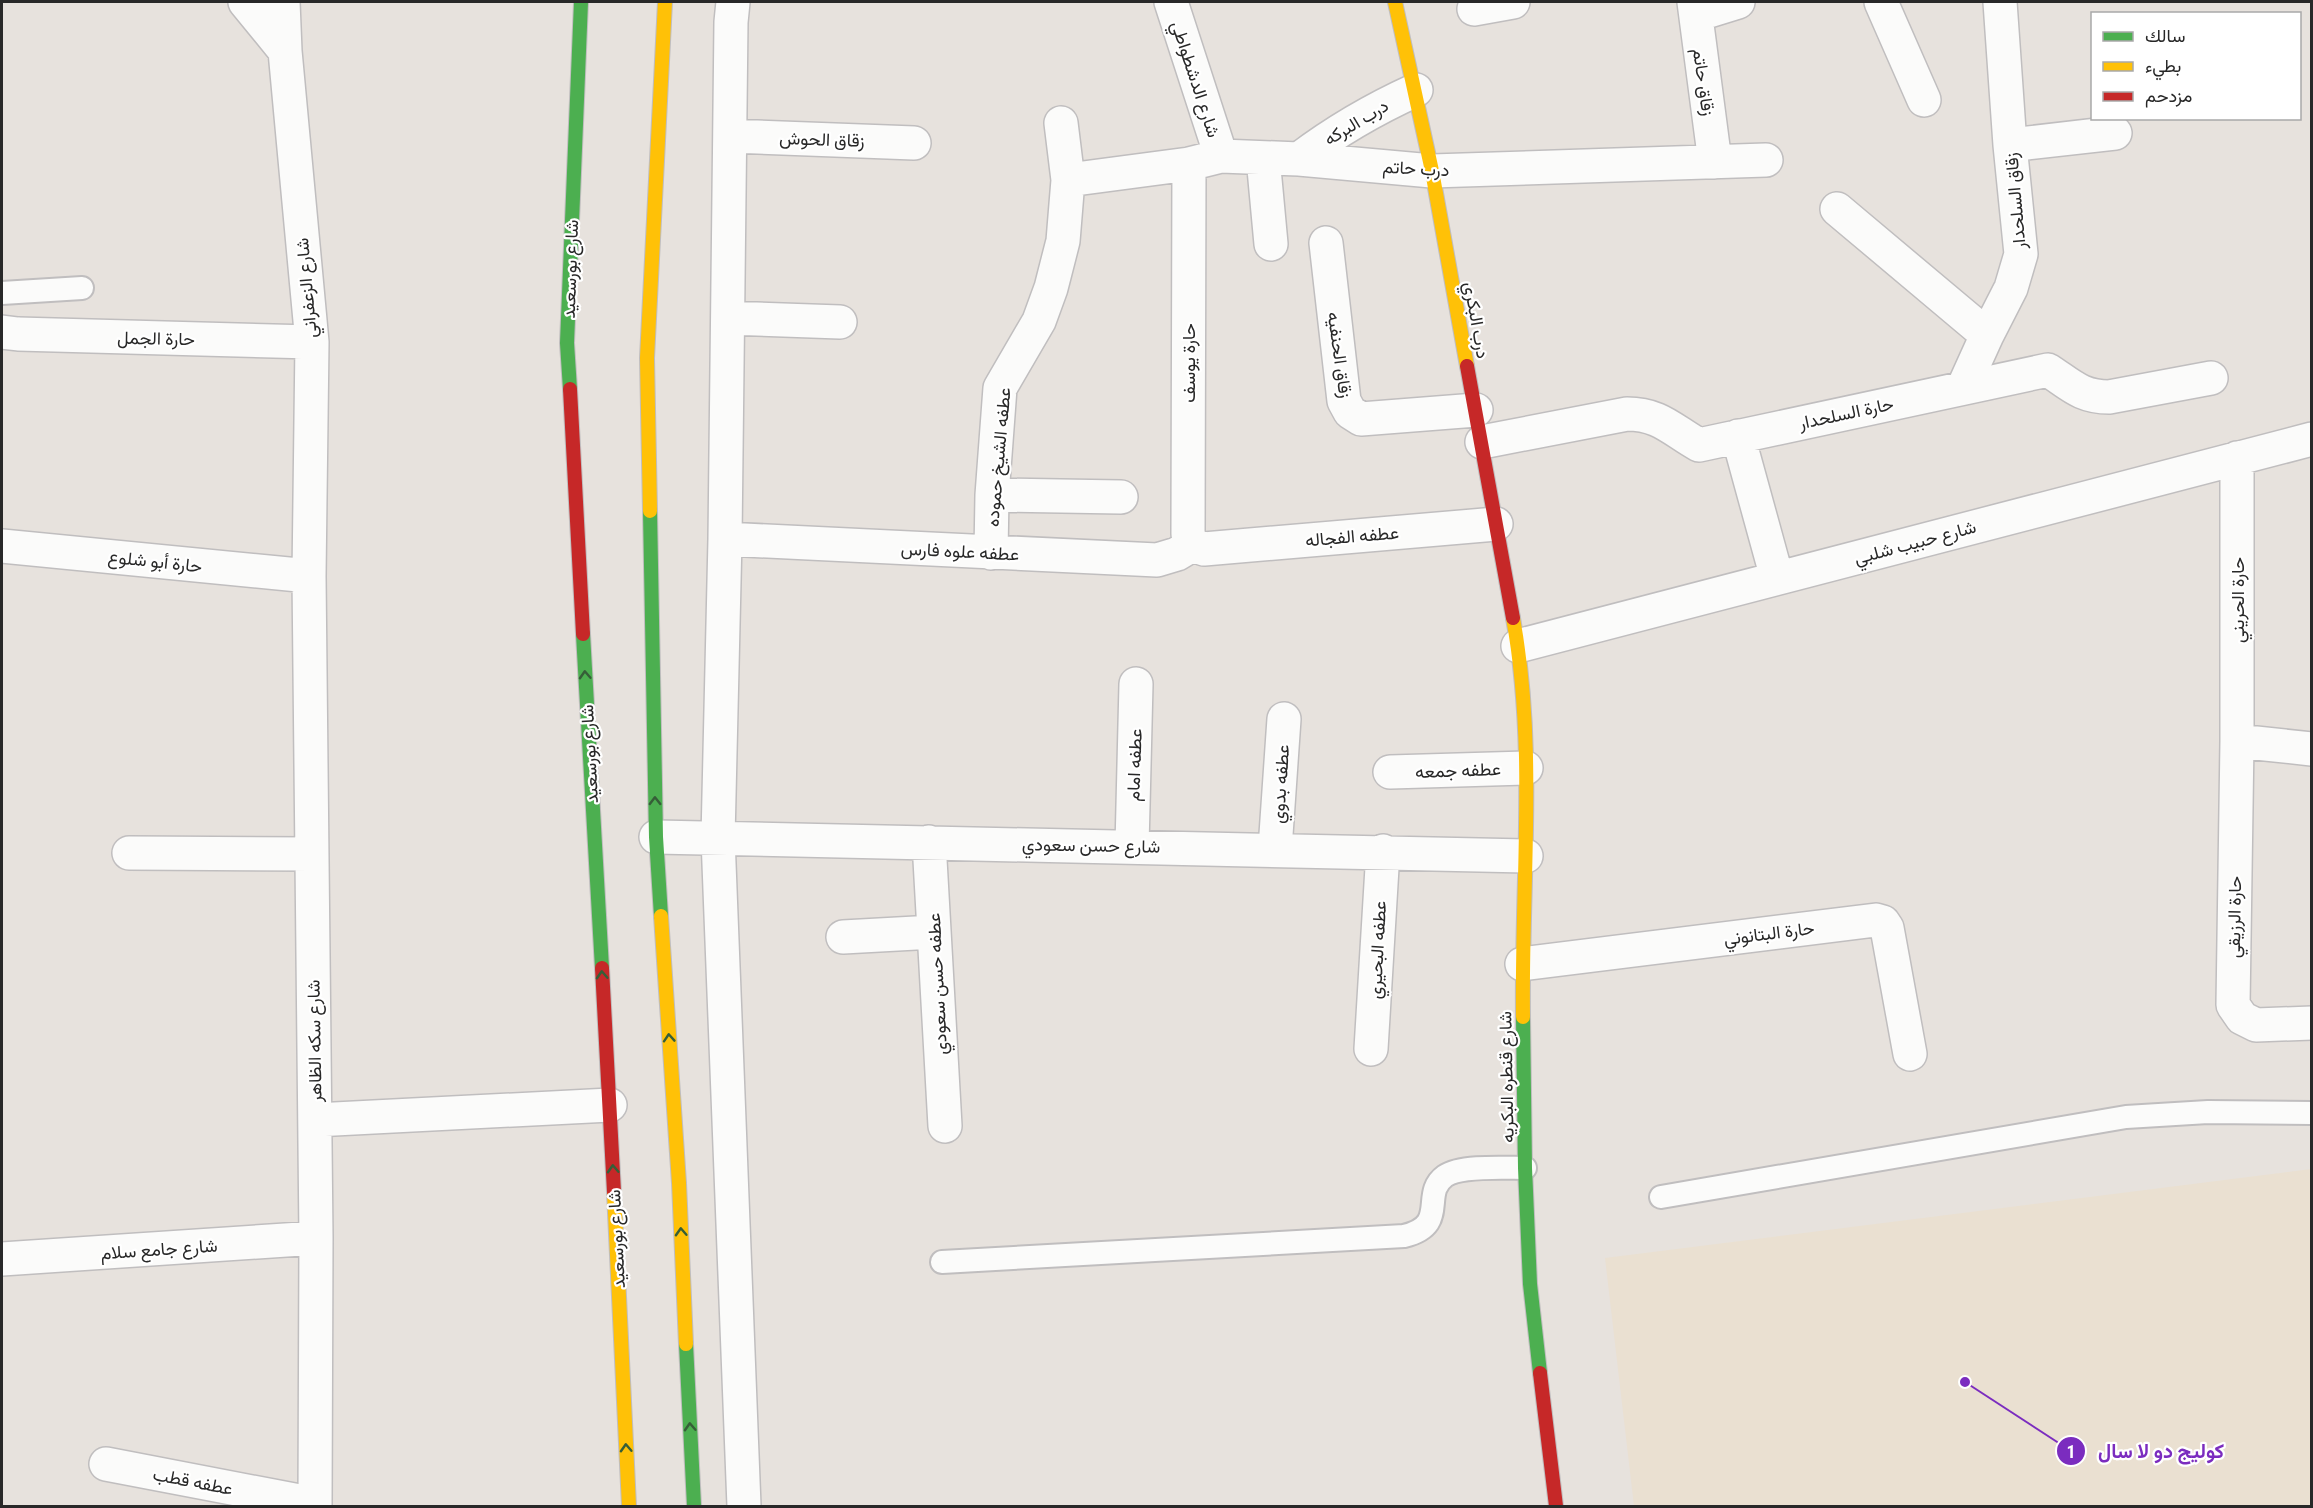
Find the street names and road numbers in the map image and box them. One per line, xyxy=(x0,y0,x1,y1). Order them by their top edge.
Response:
street label: شارع الدشطواطي xyxy=(1163,18,1225,141)
street label: زقاق حاتم xyxy=(1687,47,1719,117)
street label: درب البركه xyxy=(1320,95,1393,150)
street label: زقاق الحوش xyxy=(779,127,865,152)
street label: زقاق السلحدار xyxy=(2000,152,2031,251)
street label: درب حاتم xyxy=(1382,156,1450,182)
street label: شارع بورسعيد xyxy=(558,219,584,319)
street label: شارع الزعفراني xyxy=(291,237,326,339)
street label: درب البكري xyxy=(1455,280,1494,361)
street label: زقاق الحنفيه xyxy=(1323,310,1356,400)
street label: حارة يوسف xyxy=(1178,323,1200,403)
street label: حارة الجمل xyxy=(117,327,195,350)
street label: عطفه الشيخ حموده xyxy=(981,386,1017,528)
street label: حارة السلحدار xyxy=(1796,393,1896,434)
street label: شارع حبيب شلبي xyxy=(1852,516,1980,573)
street label: عطفه الفجاله xyxy=(1304,521,1400,551)
street label: عطفه علوه فارس xyxy=(900,537,1020,566)
street label: حارة أبو شلوع xyxy=(107,546,203,578)
street label: حارة الحريني xyxy=(2227,557,2253,643)
street label: شارع بورسعيد xyxy=(576,704,604,804)
street label: عطفه امام xyxy=(1122,728,1148,802)
street label: عطفه بدوي xyxy=(1267,744,1298,825)
street label: عطفه جمعه xyxy=(1415,758,1501,782)
street label: شارع حسن سعودي xyxy=(1021,833,1160,862)
street label: حارة الرزيقي xyxy=(2223,876,2250,959)
street label: عطفه البحيري xyxy=(1364,900,1395,1000)
street label: عطفه حسن سعودي xyxy=(923,912,956,1056)
street label: حارة البتانوني xyxy=(1722,917,1816,954)
street label: شارع سكه الظاهر xyxy=(302,979,328,1104)
street label: شارع قنطره البكريه xyxy=(1494,1011,1520,1143)
street label: شارع بورسعيد xyxy=(603,1189,631,1289)
street label: شارع جامع سلام xyxy=(100,1234,218,1266)
street label: عطفه قطب xyxy=(151,1463,235,1499)

